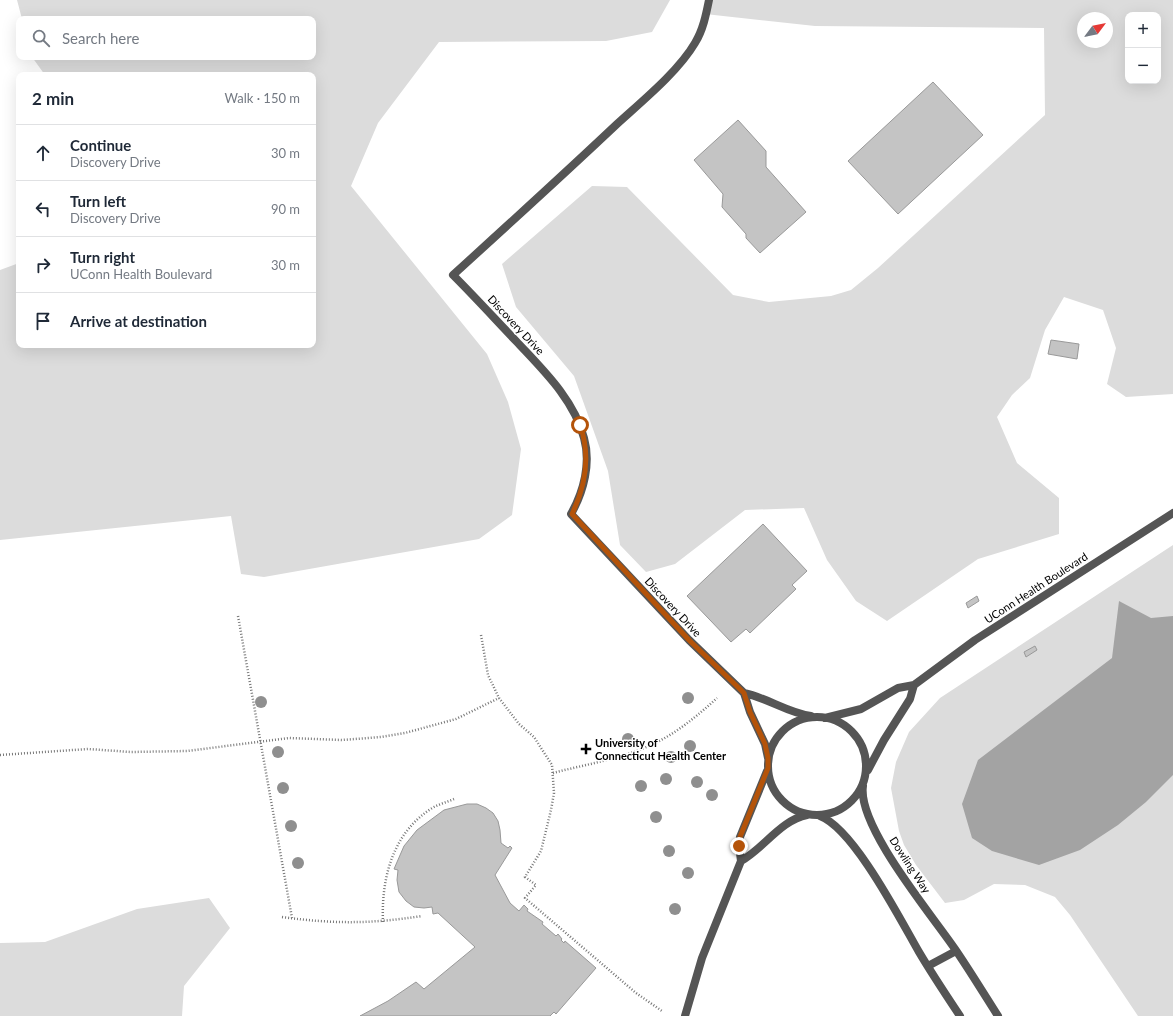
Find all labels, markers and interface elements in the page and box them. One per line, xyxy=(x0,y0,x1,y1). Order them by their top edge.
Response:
north arrow xyxy=(1077,12,1113,48)
map controls xyxy=(1125,12,1161,84)
button: + xyxy=(1125,12,1161,48)
search box xyxy=(16,16,316,60)
icon: search xyxy=(30,27,52,49)
text: Search here xyxy=(62,29,139,47)
button: − xyxy=(1125,48,1161,84)
text: 2 min xyxy=(32,88,74,109)
text: Walk · 150 m xyxy=(224,90,300,106)
text: Continue xyxy=(70,136,131,154)
icon: ahead xyxy=(32,142,54,164)
text: 30 m xyxy=(271,145,300,161)
text: Discovery Drive xyxy=(70,154,161,170)
text: Turn left xyxy=(70,192,126,210)
icon: left xyxy=(32,198,54,220)
text: 90 m xyxy=(271,201,300,217)
text: Discovery Drive xyxy=(70,210,161,226)
text: Turn right xyxy=(70,248,135,266)
icon: right xyxy=(32,254,54,276)
text: 30 m xyxy=(271,257,300,273)
text: UConn Health Boulevard xyxy=(70,266,212,282)
street label: Discovery Drive xyxy=(485,292,547,357)
icon: arrive xyxy=(32,310,54,332)
text: Arrive at destination xyxy=(70,312,207,330)
route start xyxy=(571,416,589,434)
street label: UConn Health Boulevard xyxy=(982,549,1090,626)
street label: Discovery Drive xyxy=(642,574,704,639)
place label: University of Connecticut Health Center xyxy=(595,736,727,762)
marker: University of Connecticut Health Center xyxy=(580,743,592,755)
street label: Dowling Way xyxy=(887,834,934,896)
route end xyxy=(730,837,748,855)

